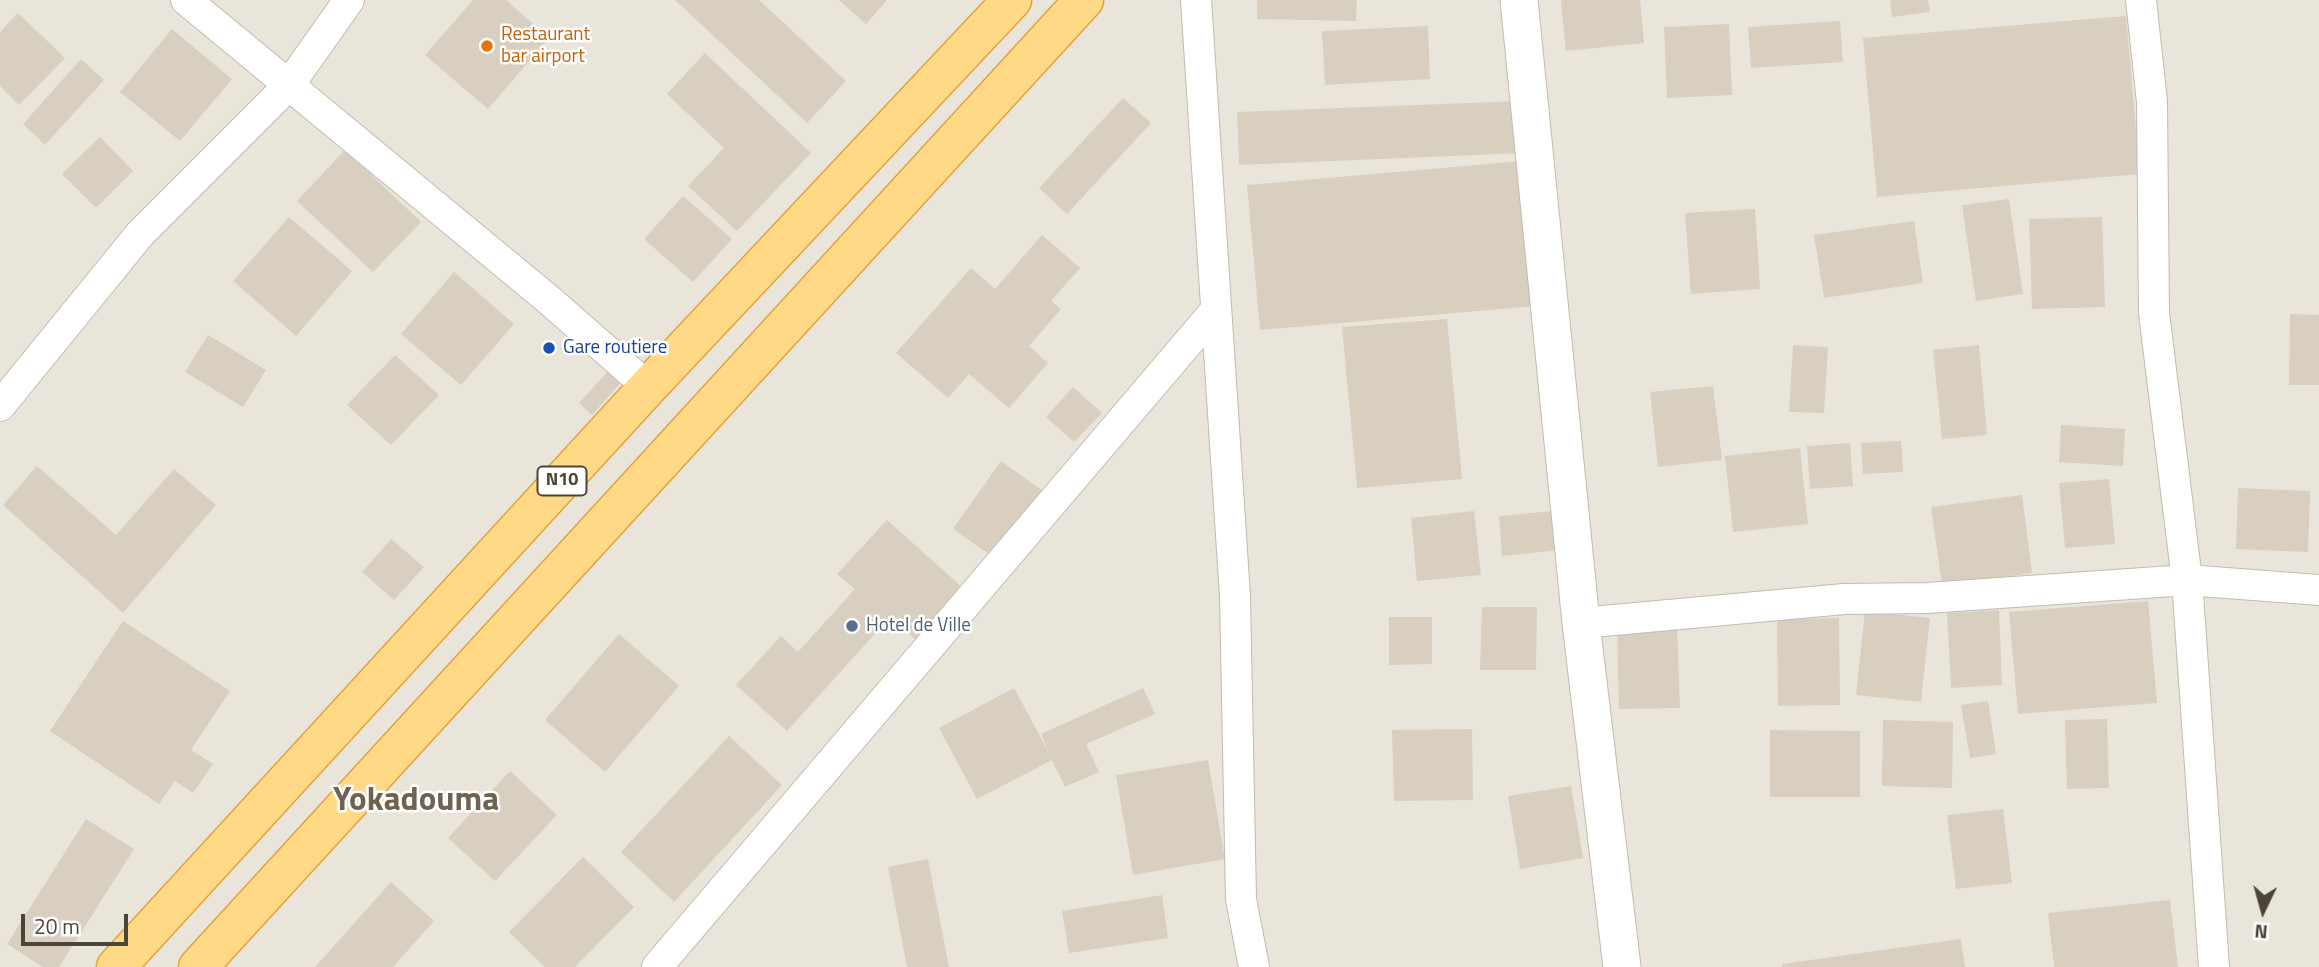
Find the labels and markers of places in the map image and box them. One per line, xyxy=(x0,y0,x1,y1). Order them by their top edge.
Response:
place label: Restaurant bar airport xyxy=(501,24,590,68)
marker: Restaurant bar airport xyxy=(479,38,495,54)
place label: Gare routiere xyxy=(563,337,667,359)
marker: Gare routiere xyxy=(541,340,557,356)
place label: Hotel de Ville xyxy=(866,615,971,637)
marker: Hotel de Ville xyxy=(844,618,860,634)

